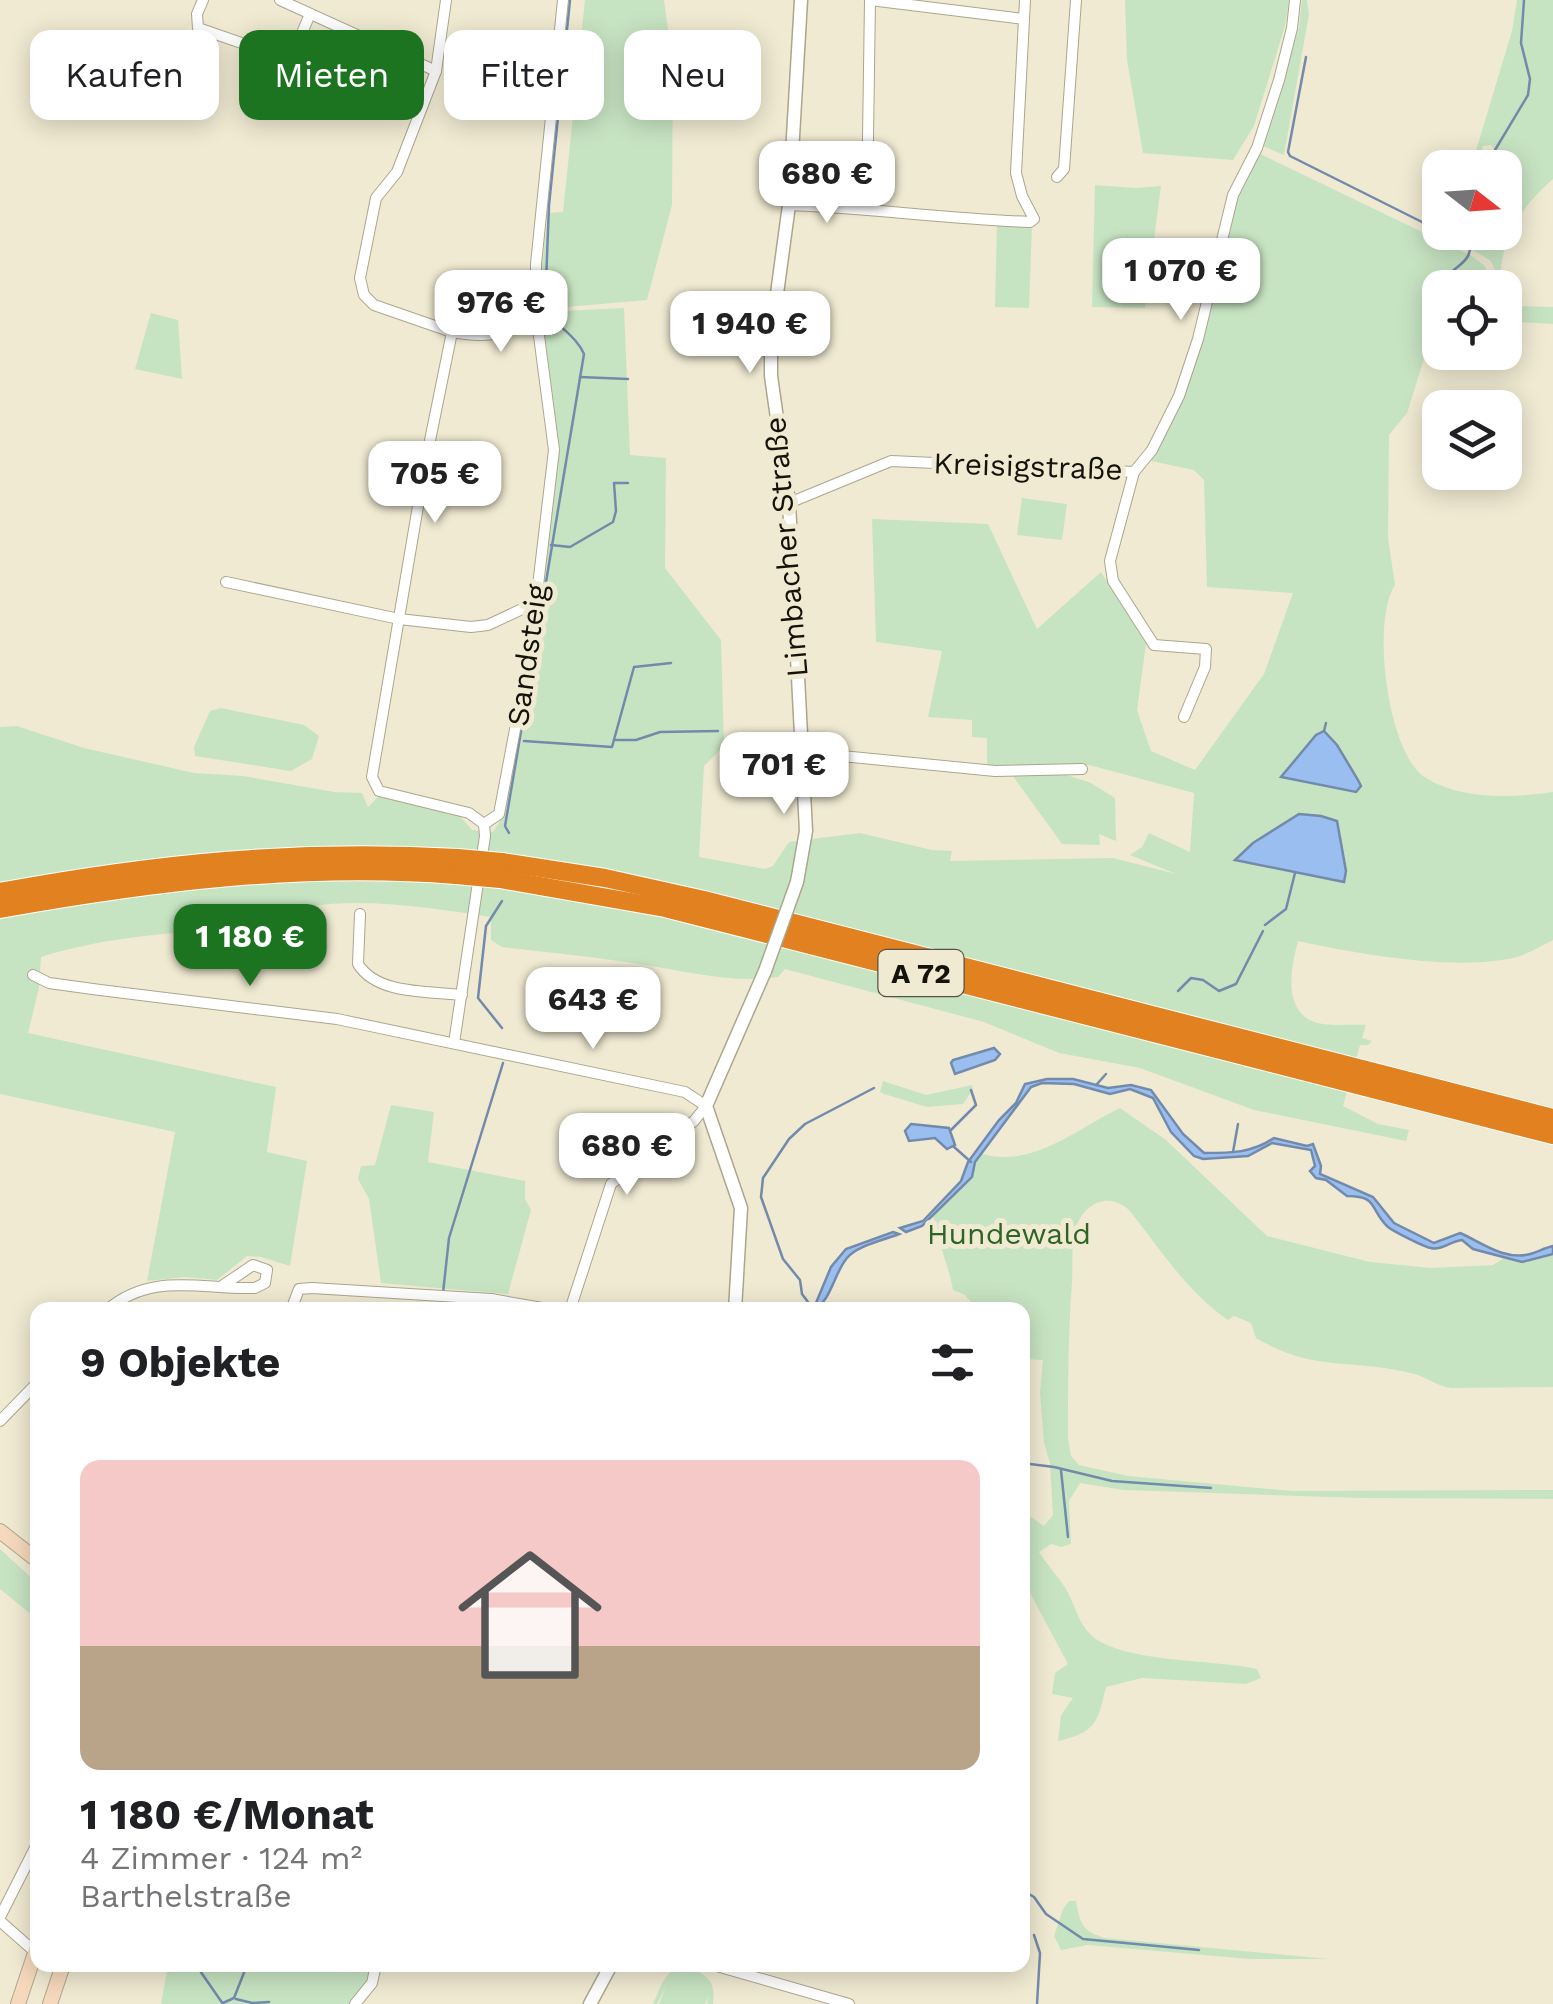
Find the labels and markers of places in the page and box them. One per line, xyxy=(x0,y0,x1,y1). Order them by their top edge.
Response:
pin: 680 € xyxy=(757,141,897,226)
pin: 1 070 € xyxy=(1089,238,1273,323)
pin: 976 € xyxy=(431,270,571,355)
pin: 1 940 € xyxy=(658,291,842,376)
pin: 705 € xyxy=(365,441,505,526)
pin: 701 € xyxy=(714,732,854,817)
pin: 1 180 € xyxy=(158,904,342,989)
pin: 643 € xyxy=(523,967,663,1052)
pin: 680 € xyxy=(557,1113,697,1198)

